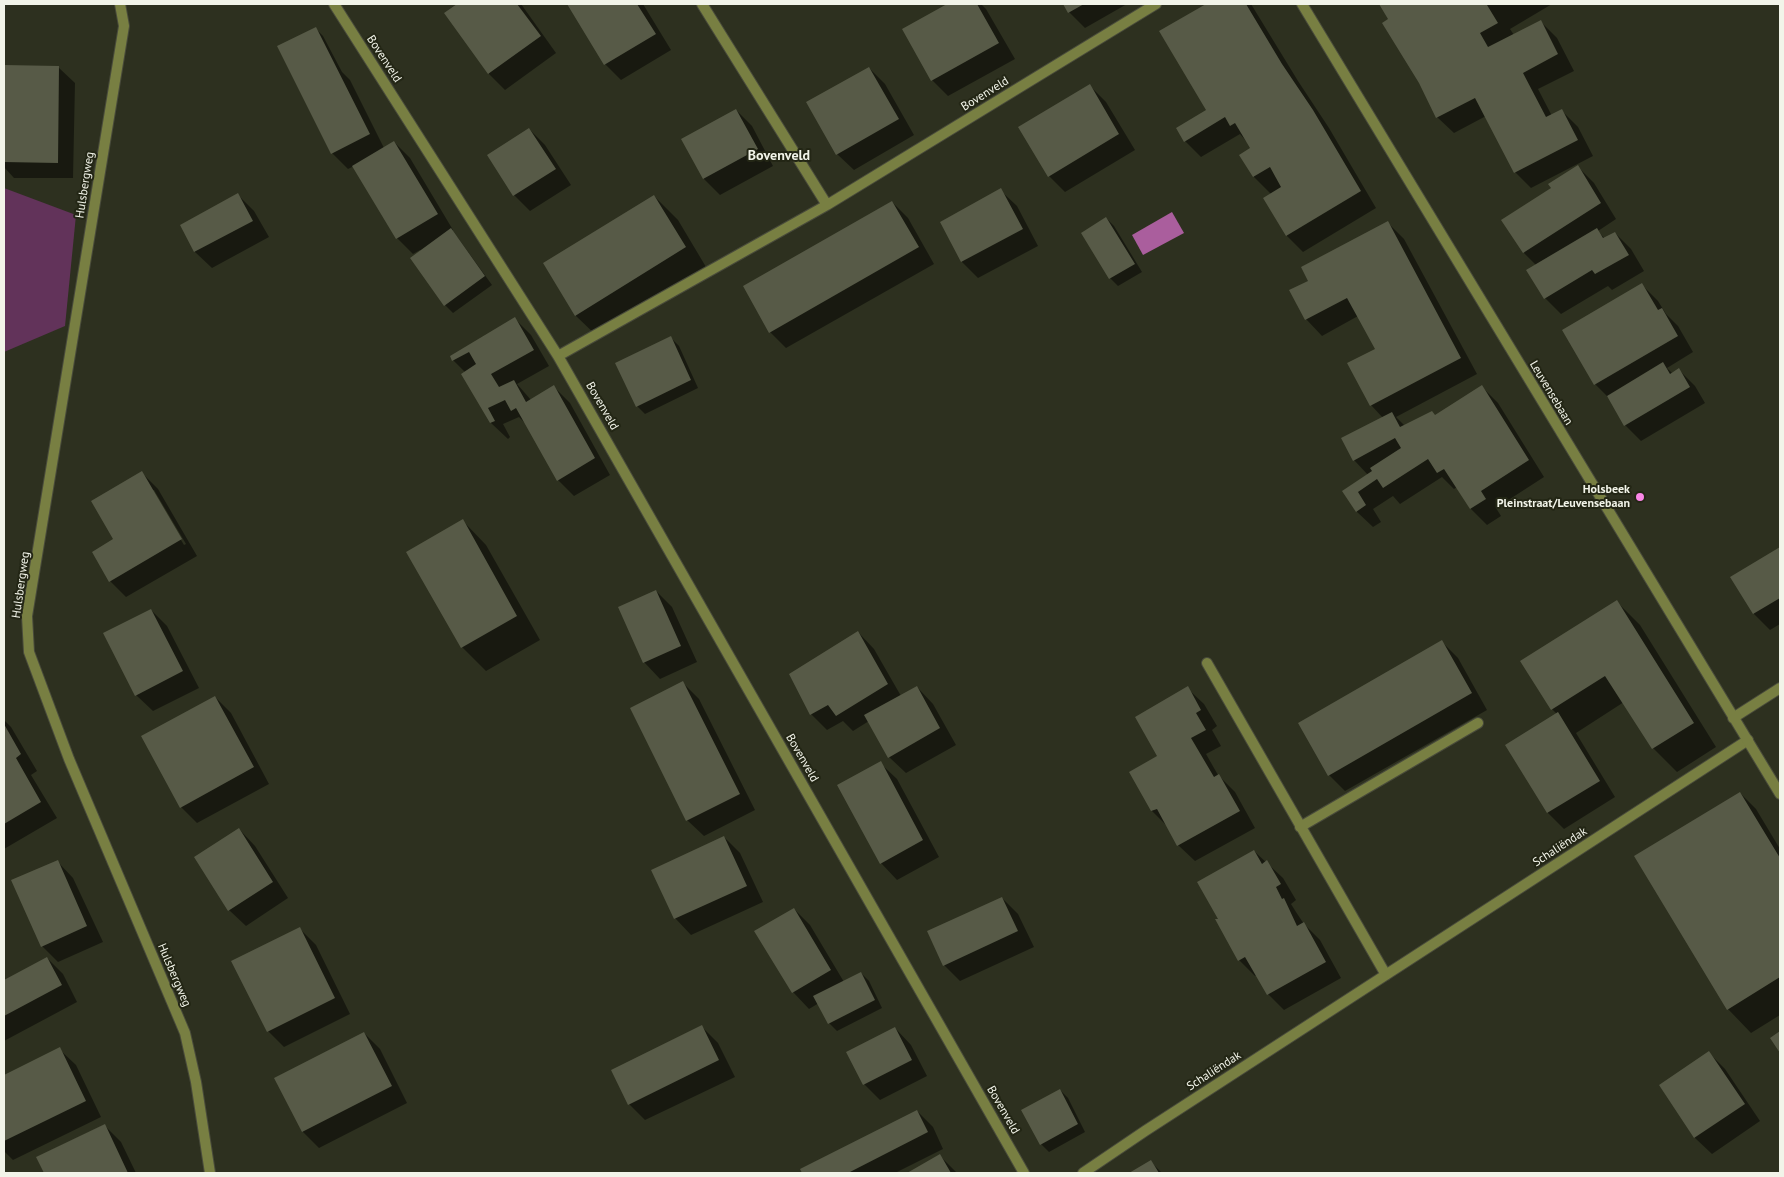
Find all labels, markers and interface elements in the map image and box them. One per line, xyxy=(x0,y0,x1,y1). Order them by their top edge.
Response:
street label: Bovenveld xyxy=(363,33,405,85)
street label: Bovenveld xyxy=(959,74,1011,114)
district label: Bovenveld xyxy=(748,148,810,164)
street label: Hulsbergweg xyxy=(73,151,97,219)
street label: Leuvensebaan xyxy=(1526,358,1576,428)
street label: Bovenveld xyxy=(582,379,622,433)
place label: Holsbeek Pleinstraat/Leuvensebaan xyxy=(1497,483,1630,511)
marker: Holsbeek Pleinstraat/Leuvensebaan xyxy=(1634,491,1646,503)
street label: Hulsbergweg xyxy=(9,551,33,619)
street label: Bovenveld xyxy=(782,731,822,785)
street label: Schaliëndak xyxy=(1530,824,1590,870)
street label: Hulsbergweg xyxy=(154,941,194,1009)
street label: Schaliëndak xyxy=(1184,1048,1244,1094)
street label: Bovenveld xyxy=(983,1083,1023,1137)

